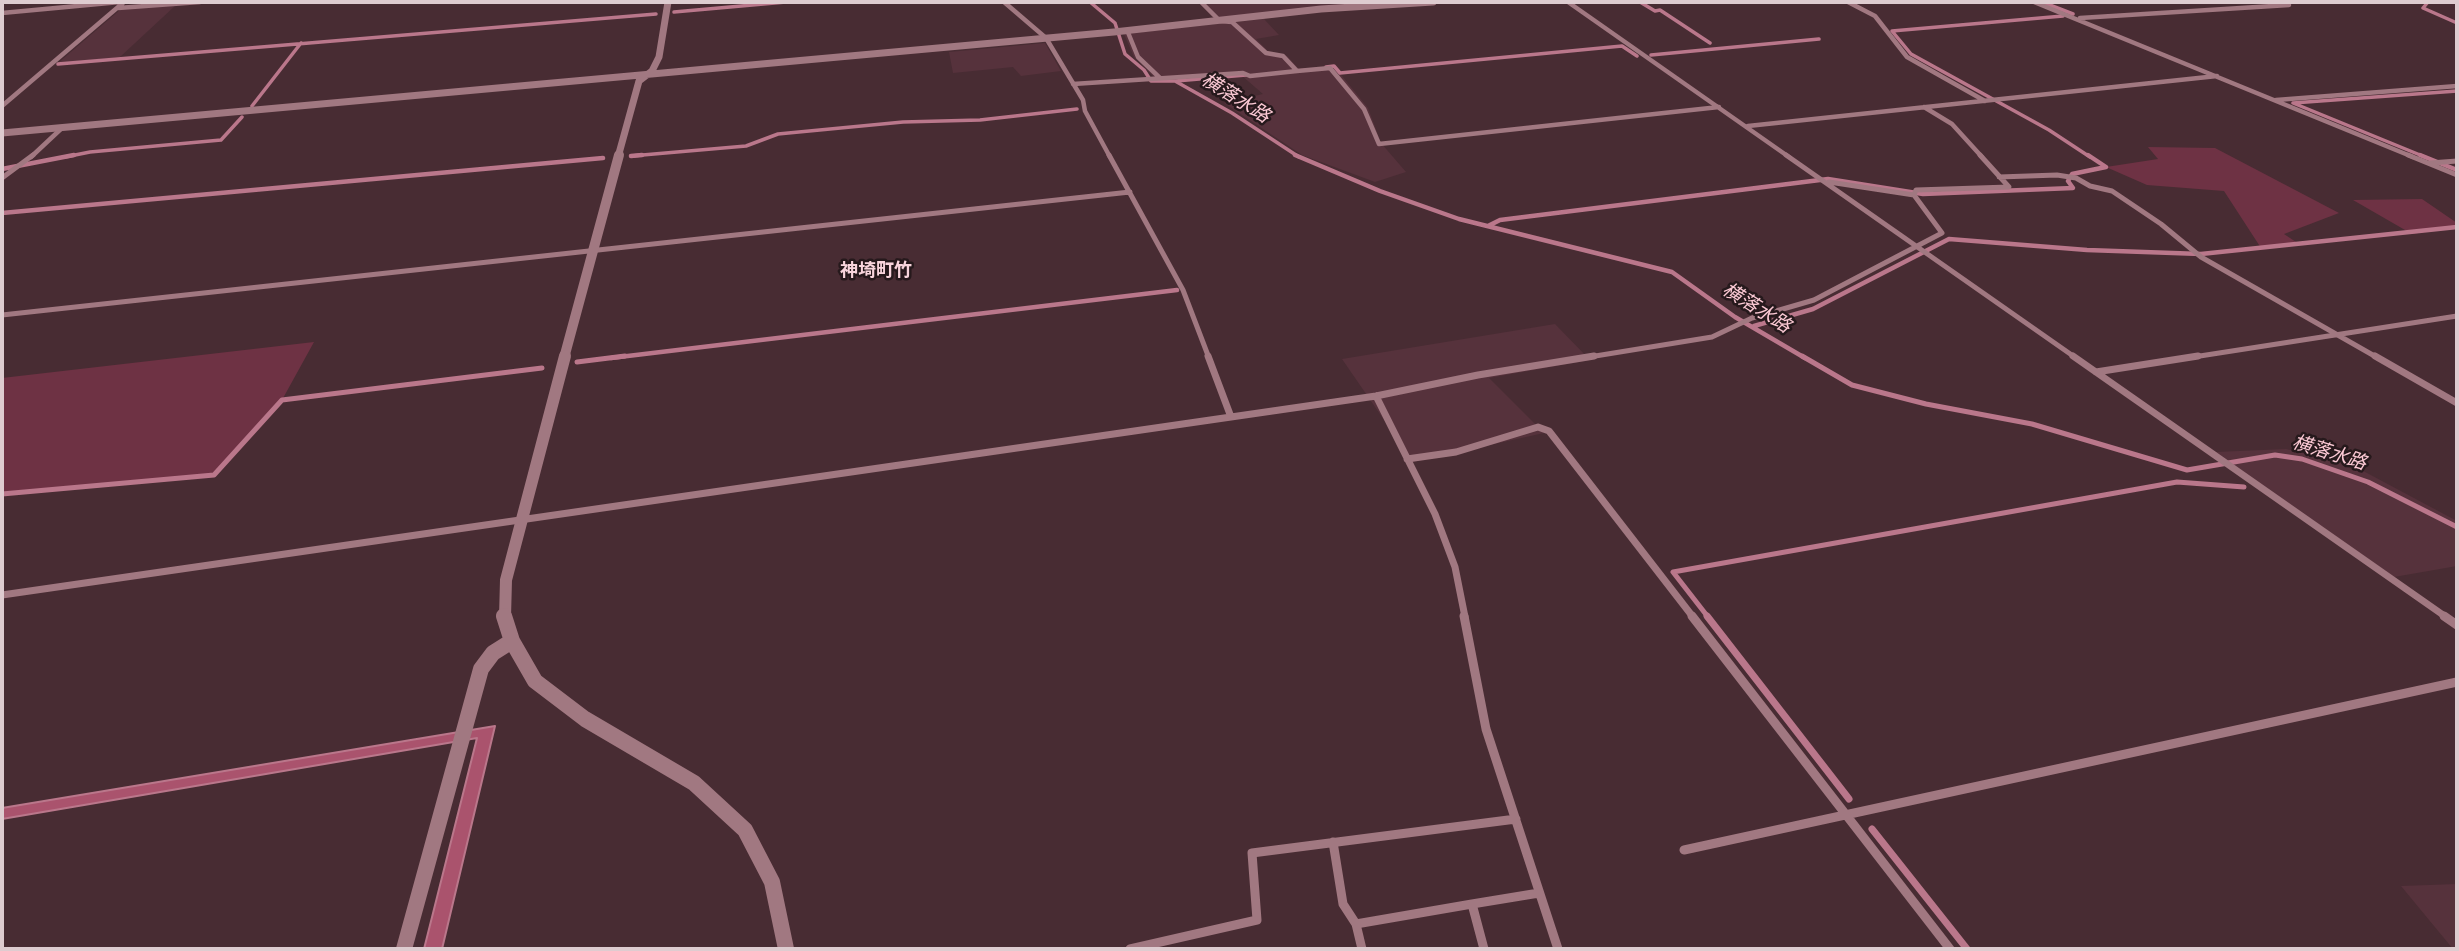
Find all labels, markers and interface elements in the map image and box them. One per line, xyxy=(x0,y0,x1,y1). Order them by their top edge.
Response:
water label: 横落水路 xyxy=(1197,69,1273,129)
district label: 神埼町竹 xyxy=(840,261,912,283)
water label: 横落水路 xyxy=(1718,279,1794,339)
water label: 横落水路 xyxy=(2289,432,2369,476)

